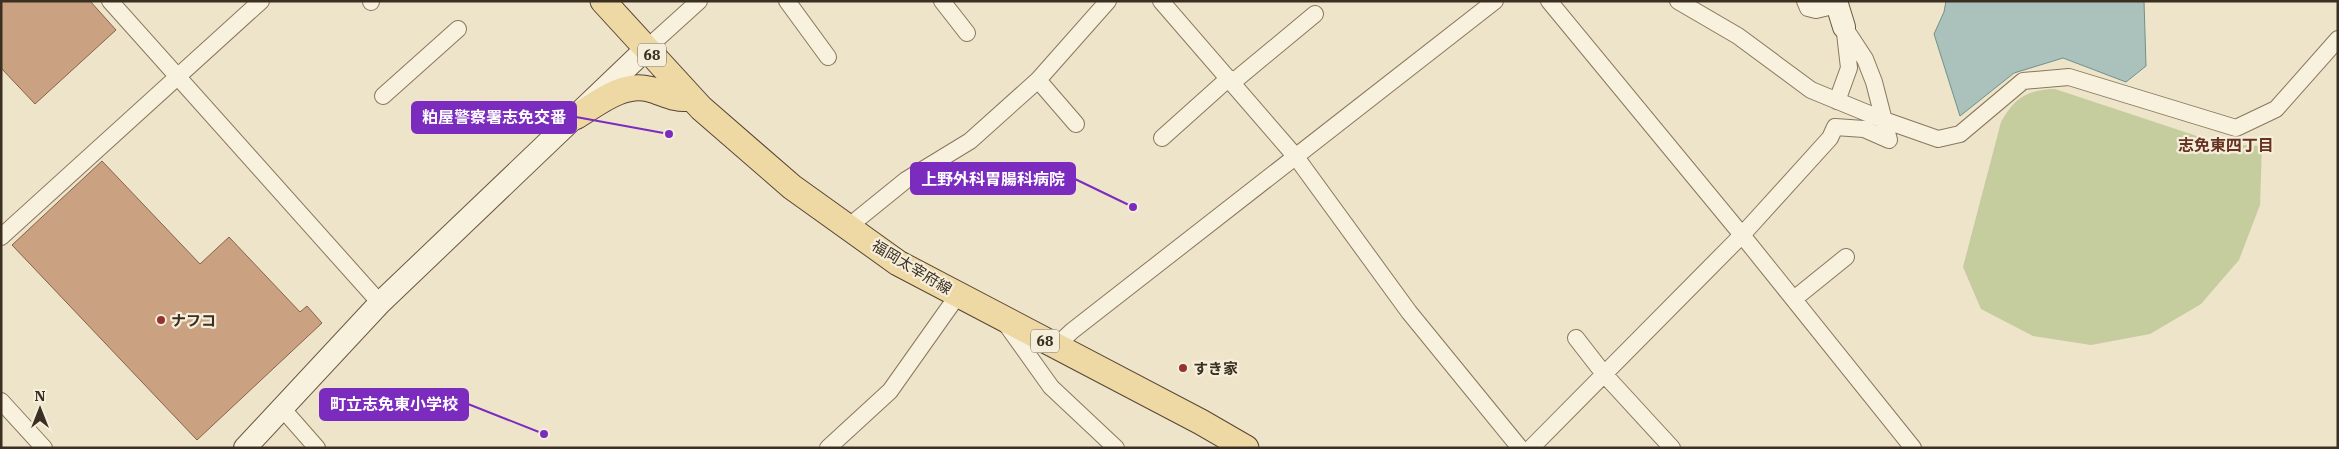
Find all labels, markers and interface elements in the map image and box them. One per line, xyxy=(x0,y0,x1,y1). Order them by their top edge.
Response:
road number: 68 xyxy=(638,44,666,66)
callout: 粕屋警察署志免交番 xyxy=(412,102,576,133)
text: 粕屋警察署志免交番 xyxy=(422,107,566,127)
district label: 志免東四丁目 xyxy=(2178,135,2274,155)
callout: 上野外科胃腸科病院 xyxy=(911,163,1075,194)
text: 上野外科胃腸科病院 xyxy=(921,169,1065,189)
street label: 福岡太宰府線 xyxy=(869,236,955,298)
place label: ナフコ xyxy=(171,311,216,330)
marker: ナフコ xyxy=(155,314,167,326)
road number: 68 xyxy=(1031,330,1059,352)
place label: すき家 xyxy=(1193,359,1238,378)
marker: すき家 xyxy=(1177,362,1189,374)
north arrow xyxy=(15,384,65,434)
text: N xyxy=(34,387,46,405)
callout: 町立志免東小学校 xyxy=(320,389,468,420)
text: 町立志免東小学校 xyxy=(330,394,458,414)

